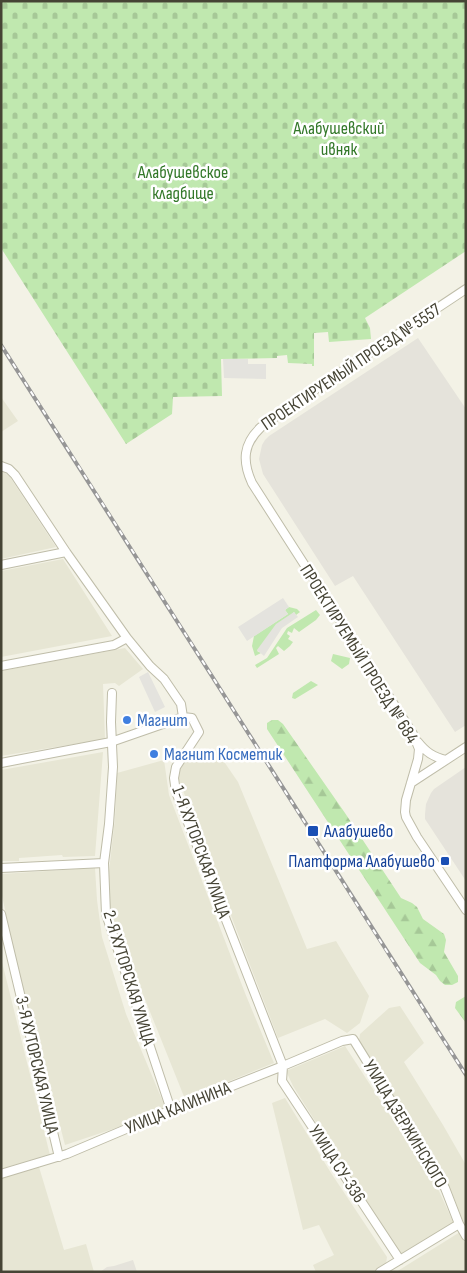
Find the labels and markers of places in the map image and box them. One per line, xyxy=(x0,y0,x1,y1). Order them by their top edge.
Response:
place label: Магнит xyxy=(137,710,188,731)
marker: Магнит xyxy=(121,714,133,726)
place label: Магнит Косметик xyxy=(164,744,282,765)
marker: Магнит Косметик xyxy=(148,748,160,760)
place label: Алабушево xyxy=(323,821,393,842)
marker: Алабушево xyxy=(306,824,320,838)
place label: Платформа Алабушево xyxy=(288,851,435,872)
marker: Платформа Алабушево xyxy=(439,855,451,867)

